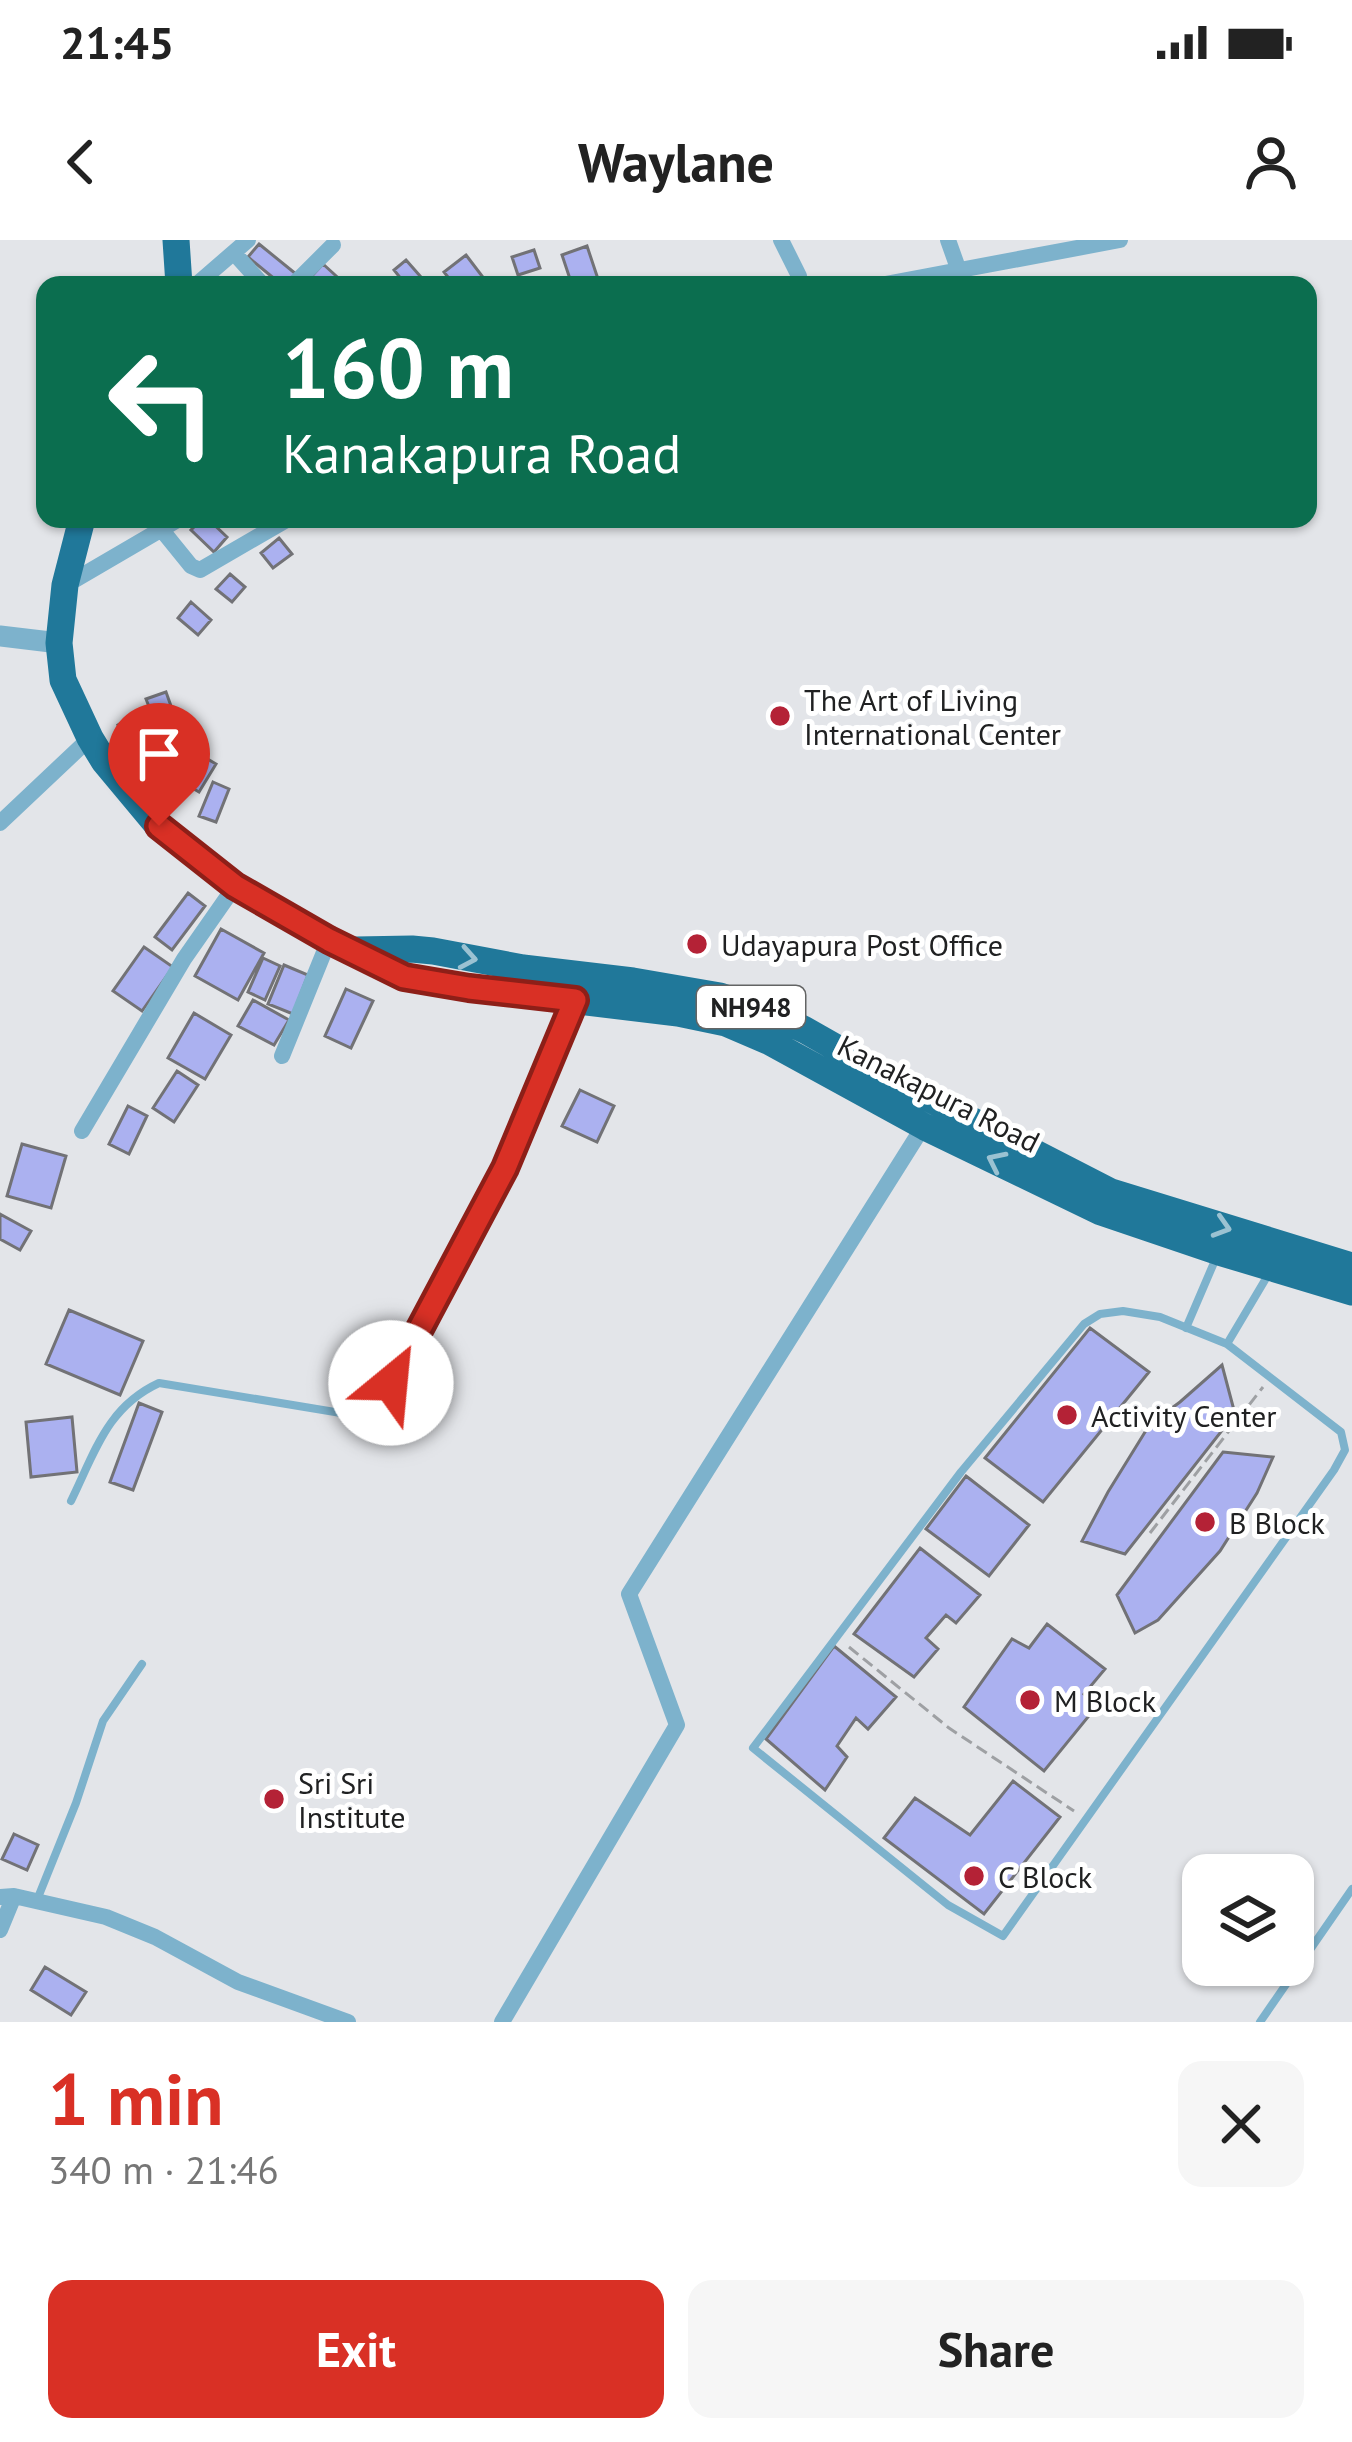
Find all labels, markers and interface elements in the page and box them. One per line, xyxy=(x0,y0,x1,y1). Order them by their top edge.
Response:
text: 21:45 xyxy=(60,13,174,71)
text: Waylane xyxy=(578,127,774,197)
icon: back xyxy=(48,129,114,195)
icon: person xyxy=(1238,129,1304,195)
text: 160 m xyxy=(282,312,514,421)
icon: left xyxy=(84,324,240,480)
text: Kanakapura Road xyxy=(282,418,681,488)
place label: The Art of Living International Center xyxy=(804,680,1061,753)
pin xyxy=(108,703,210,826)
marker: The Art of Living International Center xyxy=(767,703,793,729)
icon: arrive xyxy=(126,721,192,787)
place label: Udayapura Post Office xyxy=(721,925,1003,964)
marker: Udayapura Post Office xyxy=(684,931,710,957)
one-way arrow xyxy=(458,944,478,969)
road number: NH948 xyxy=(697,986,805,1028)
street label: Kanakapura Road xyxy=(831,1025,1047,1161)
one-way arrow xyxy=(987,1152,1008,1175)
one-way arrow xyxy=(1211,1213,1232,1238)
position arrow xyxy=(328,1320,454,1446)
place label: Activity Center xyxy=(1091,1396,1277,1435)
marker: Activity Center xyxy=(1054,1402,1080,1428)
place label: B Block xyxy=(1229,1503,1325,1542)
marker: B Block xyxy=(1192,1509,1218,1535)
place label: M Block xyxy=(1054,1681,1157,1720)
marker: M Block xyxy=(1017,1687,1043,1713)
place label: Sri Sri Institute xyxy=(298,1763,405,1836)
marker: Sri Sri Institute xyxy=(261,1786,287,1812)
map controls xyxy=(1182,1854,1314,1986)
button: layers xyxy=(1182,1854,1314,1986)
place label: C Block xyxy=(998,1857,1093,1896)
marker: C Block xyxy=(961,1863,987,1889)
text: 1 min xyxy=(48,2052,224,2145)
button: close xyxy=(1178,2061,1304,2187)
text: 340 m · 21:46 xyxy=(48,2144,279,2195)
button: Exit xyxy=(48,2280,664,2418)
button: Share xyxy=(688,2280,1304,2418)

